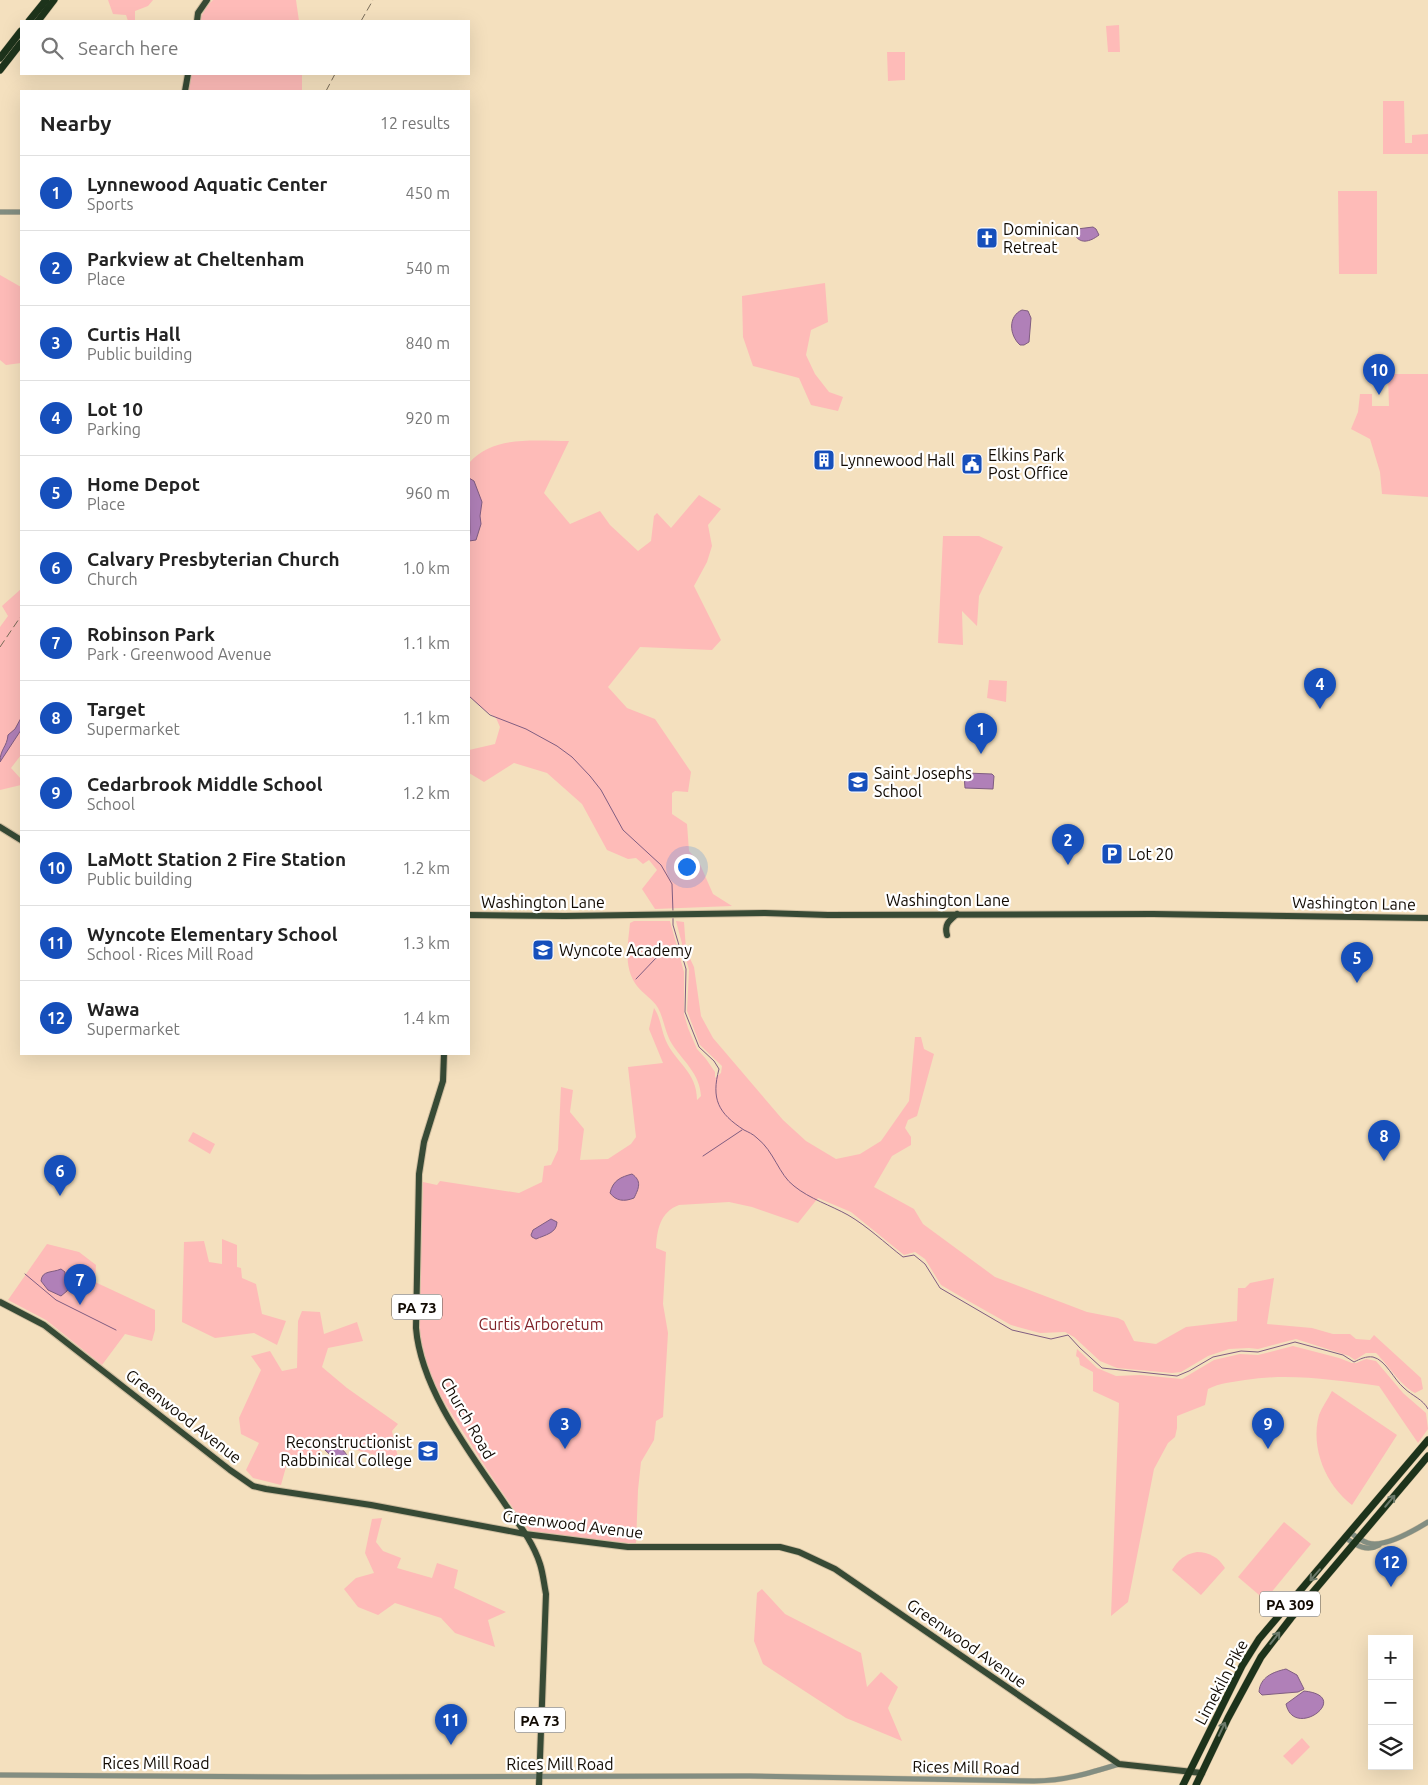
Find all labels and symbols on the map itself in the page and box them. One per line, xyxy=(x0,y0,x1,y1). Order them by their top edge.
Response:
place label: Dominican Retreat xyxy=(1003,220,1079,256)
church icon: Dominican Retreat xyxy=(975,226,999,250)
pin: 10 xyxy=(1363,354,1395,395)
place label: Elkins Park Post Office xyxy=(988,446,1068,482)
building icon: Lynnewood Hall xyxy=(812,448,836,472)
place label: Lynnewood Hall xyxy=(840,451,955,469)
public building icon: Elkins Park Post Office xyxy=(960,452,984,476)
pin: 4 xyxy=(1304,668,1336,709)
pin: 1 xyxy=(965,713,997,754)
place label: Saint Josephs School xyxy=(874,764,972,800)
school or university icon: Saint Josephs School xyxy=(846,770,870,794)
pin: 2 xyxy=(1052,824,1084,865)
parking icon: Lot 20 xyxy=(1100,842,1124,866)
place label: Lot 20 xyxy=(1128,845,1174,863)
your location xyxy=(674,854,700,880)
street label: Washington Lane xyxy=(886,891,1010,909)
street label: Washington Lane xyxy=(481,893,605,911)
street label: Washington Lane xyxy=(1292,893,1416,913)
school or university icon: Wyncote Academy xyxy=(531,938,555,962)
place label: Wyncote Academy xyxy=(559,941,692,959)
pin: 5 xyxy=(1341,942,1373,983)
pin: 8 xyxy=(1368,1120,1400,1161)
pin: 6 xyxy=(44,1155,76,1196)
pin: 7 xyxy=(64,1264,96,1305)
road number: PA 73 xyxy=(392,1294,442,1320)
park label: Curtis Arboretum xyxy=(479,1315,603,1333)
street label: Greenwood Avenue xyxy=(123,1365,245,1467)
street label: Church Road xyxy=(437,1374,499,1462)
pin: 3 xyxy=(549,1408,581,1449)
pin: 9 xyxy=(1252,1408,1284,1449)
place label: Reconstructionist Rabbinical College xyxy=(280,1433,413,1469)
school or university icon: Reconstructionist Rabbinical College xyxy=(416,1439,440,1463)
one-way arrow xyxy=(1384,1495,1395,1508)
street label: Greenwood Avenue xyxy=(502,1506,644,1542)
pin: 12 xyxy=(1375,1546,1407,1587)
one-way arrow xyxy=(1309,1568,1320,1581)
road number: PA 309 xyxy=(1260,1592,1320,1616)
street label: Greenwood Avenue xyxy=(904,1595,1030,1691)
one-way arrow xyxy=(1270,1631,1280,1645)
street label: Limekiln Pike xyxy=(1191,1636,1251,1728)
pin: 11 xyxy=(435,1704,467,1745)
road number: PA 73 xyxy=(515,1708,565,1732)
one-way arrow xyxy=(1218,1721,1228,1736)
street label: Rices Mill Road xyxy=(102,1754,210,1772)
street label: Rices Mill Road xyxy=(506,1755,614,1773)
street label: Rices Mill Road xyxy=(912,1757,1020,1777)

